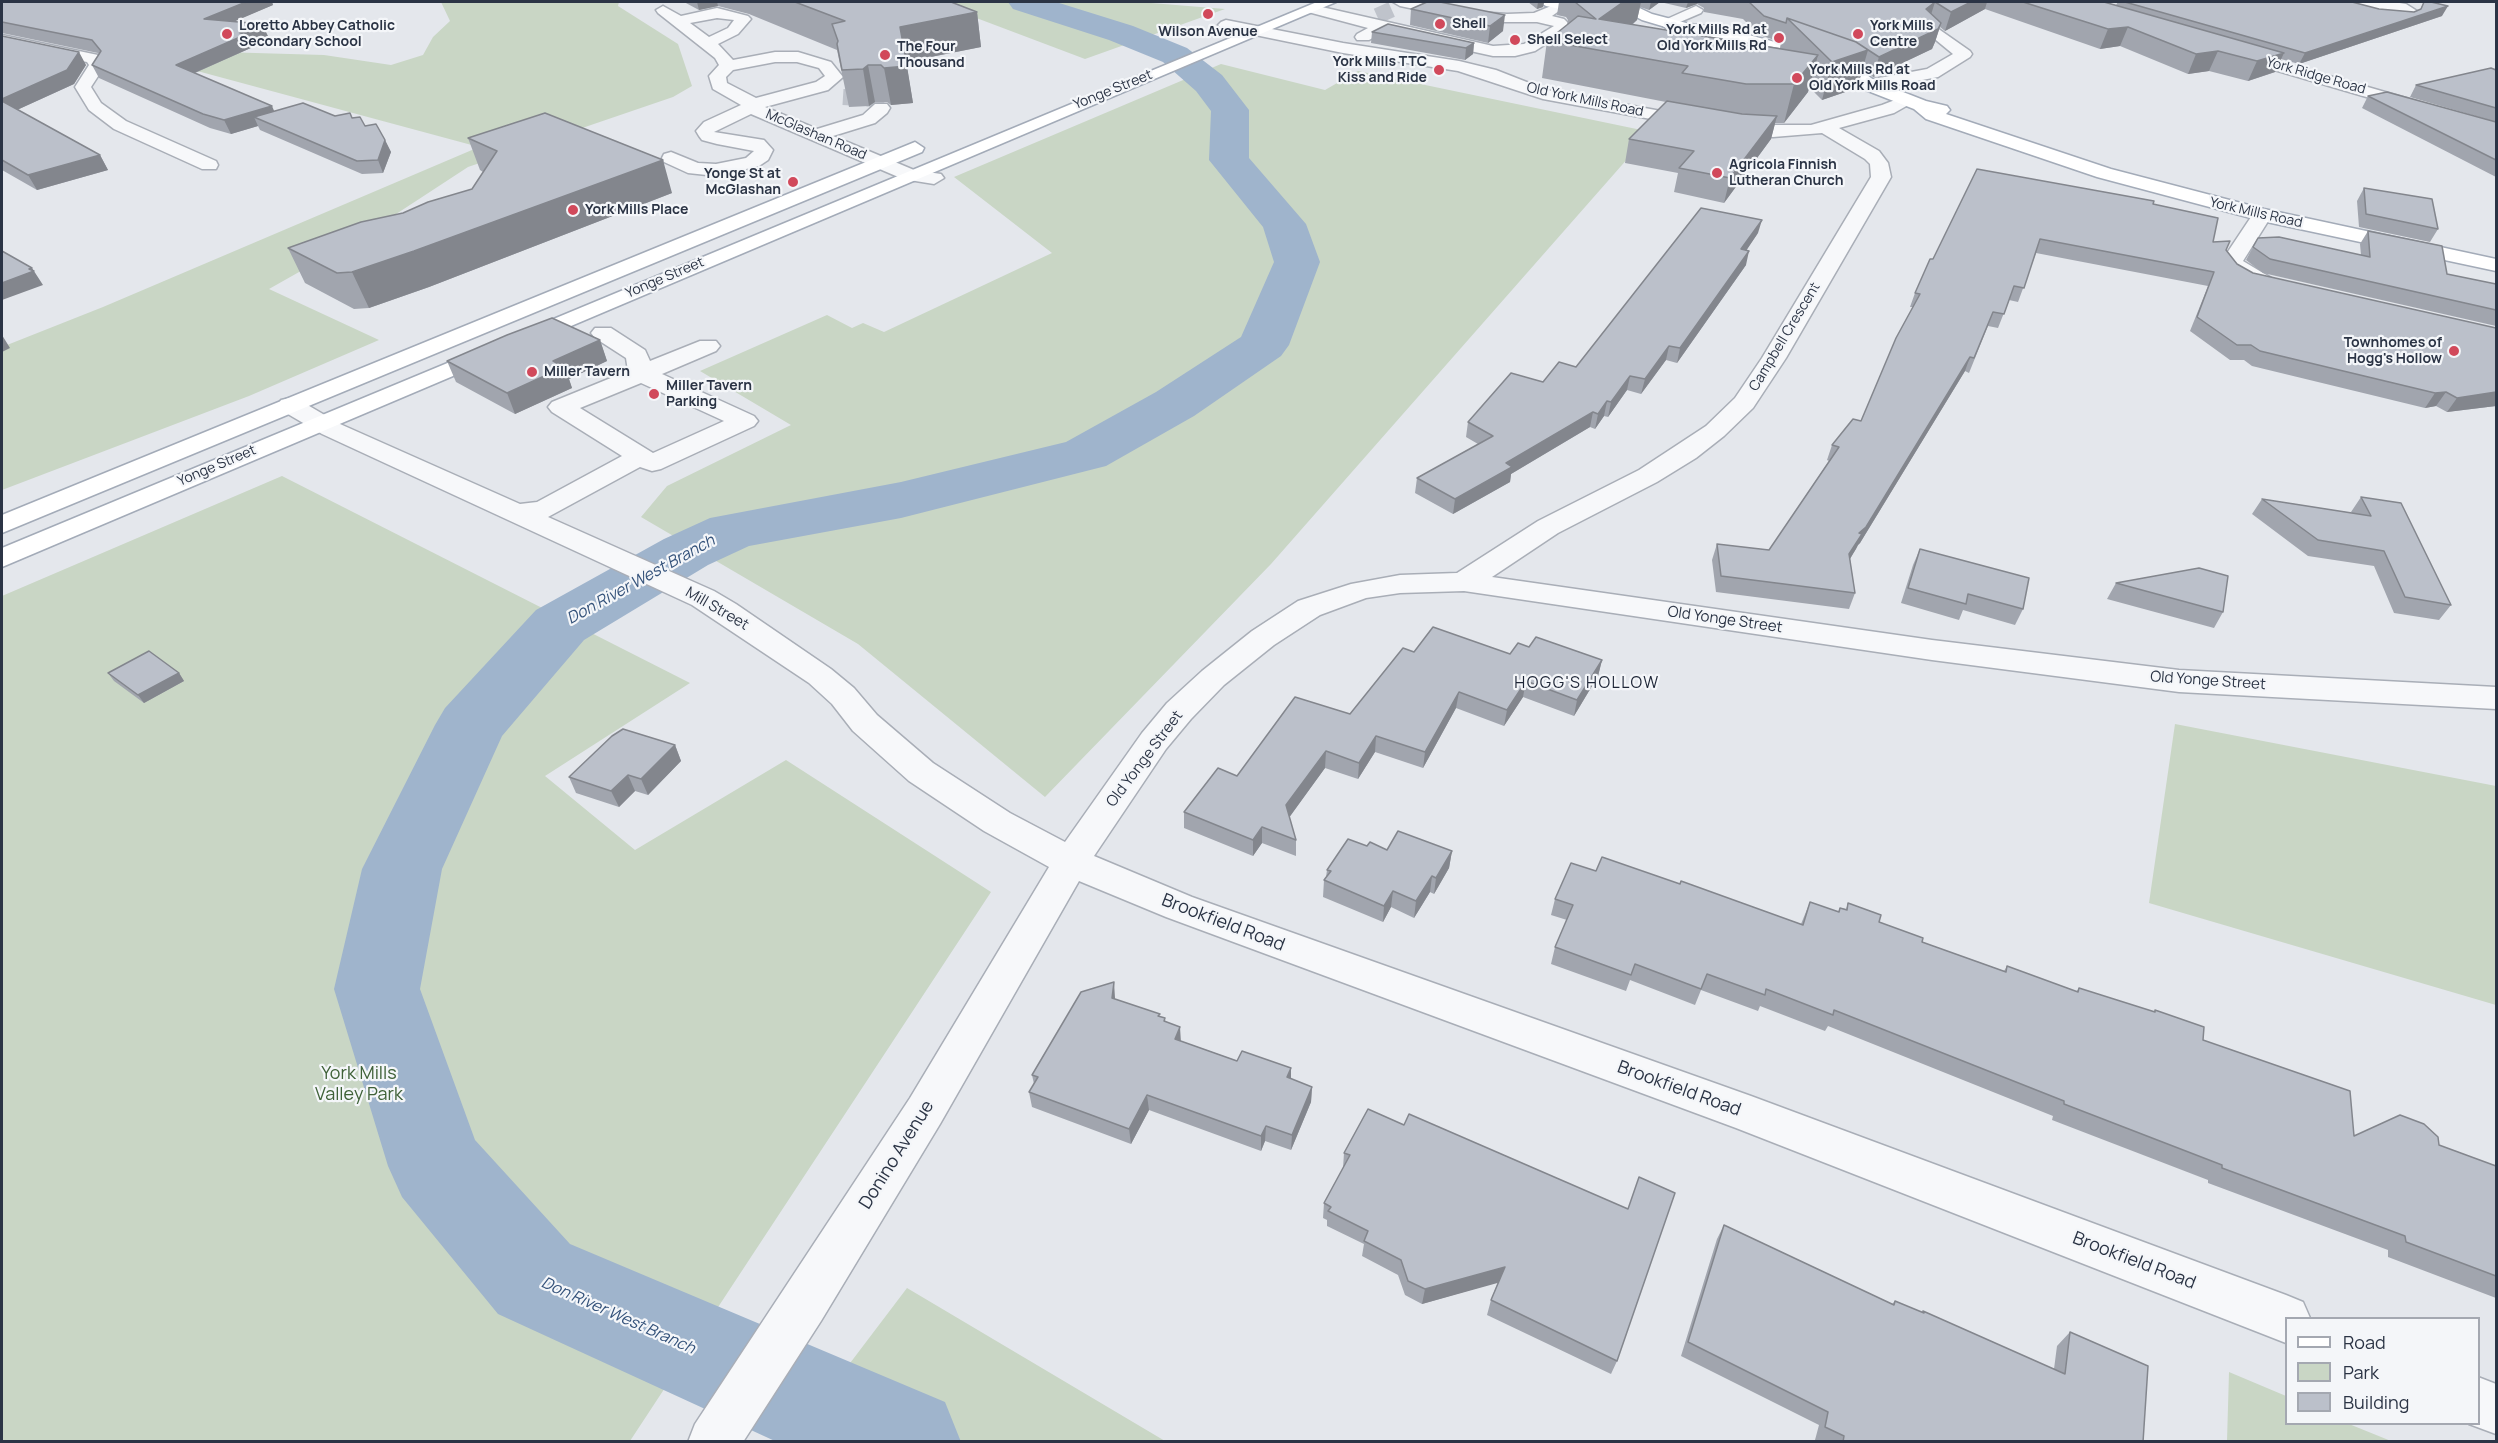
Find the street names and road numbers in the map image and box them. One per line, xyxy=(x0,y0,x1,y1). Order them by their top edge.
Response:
street label: York Ridge Road xyxy=(2264,54,2368,98)
street label: Yonge Street xyxy=(1071,67,1155,113)
street label: Old York Mills Road xyxy=(1525,79,1645,121)
street label: McGlashan Road xyxy=(763,106,869,164)
street label: York Mills Road xyxy=(2208,194,2304,232)
street label: Yonge Street xyxy=(623,254,707,302)
street label: Campbell Crescent xyxy=(1746,280,1824,394)
street label: Yonge Street xyxy=(175,442,259,490)
street label: Mill Street xyxy=(682,584,752,634)
street label: Old Yonge Street xyxy=(1666,603,1784,637)
street label: Old Yonge Street xyxy=(2150,668,2266,694)
street label: Old Yonge Street xyxy=(1103,707,1187,811)
street label: Brookfield Road xyxy=(1158,890,1288,956)
street label: Brookfield Road xyxy=(1614,1057,1744,1121)
street label: Donino Avenue xyxy=(855,1097,939,1213)
street label: Brookfield Road xyxy=(2069,1228,2199,1294)

